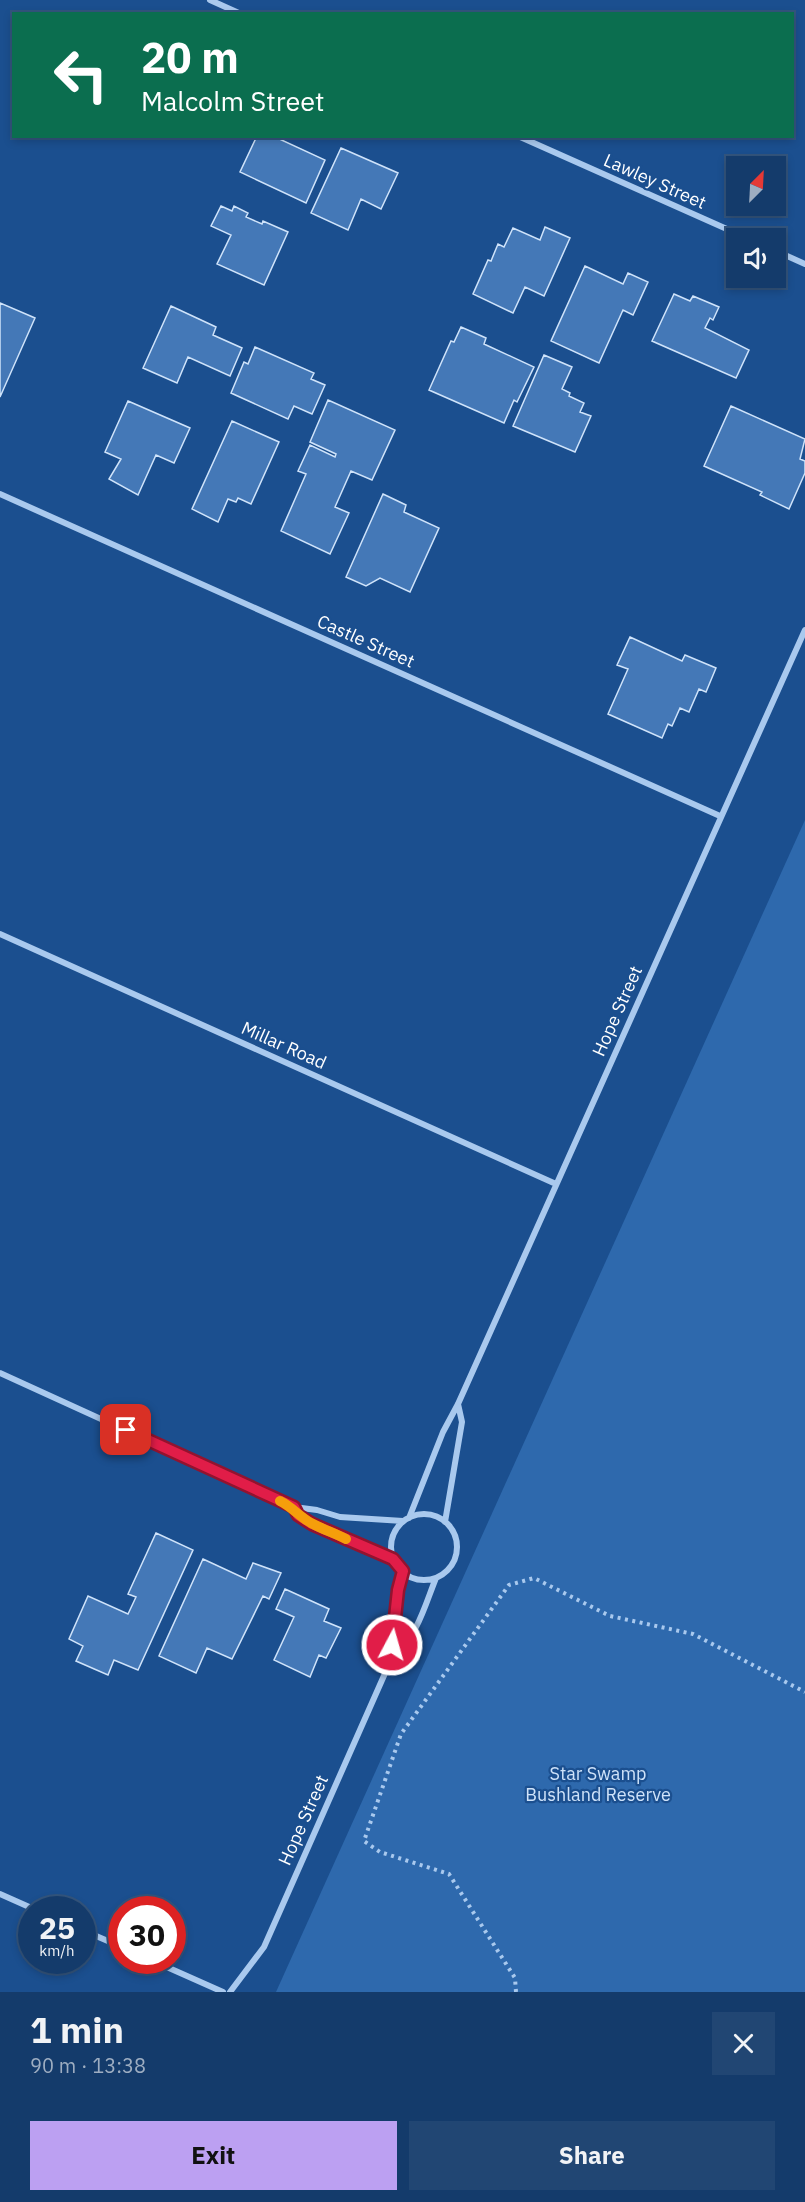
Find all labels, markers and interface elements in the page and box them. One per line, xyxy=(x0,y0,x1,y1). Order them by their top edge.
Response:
text: 20 m xyxy=(141,30,239,85)
icon: left xyxy=(42,36,120,114)
text: Malcolm Street xyxy=(141,83,325,118)
street label: Lawley Street xyxy=(600,148,710,214)
north arrow xyxy=(726,156,786,216)
map controls xyxy=(726,156,786,288)
button: sound xyxy=(726,228,786,288)
street label: Castle Street xyxy=(314,609,418,673)
street label: Hope Street xyxy=(587,962,647,1060)
street label: Millar Road xyxy=(238,1016,330,1074)
pin xyxy=(100,1404,151,1455)
icon: arrive xyxy=(109,1413,142,1446)
position arrow xyxy=(360,1613,424,1677)
park label: Star Swamp Bushland Reserve xyxy=(525,1762,671,1806)
street label: Hope Street xyxy=(273,1771,333,1869)
speed limit sign: 30 xyxy=(108,1896,186,1974)
text: 25 xyxy=(39,1908,75,1947)
text: km/h xyxy=(39,1941,75,1960)
text: 1 min xyxy=(30,2006,124,2053)
button: close xyxy=(712,2012,775,2075)
text: 90 m · 13:38 xyxy=(30,2052,146,2079)
button: Exit xyxy=(30,2121,397,2190)
button: Share xyxy=(409,2121,775,2190)

